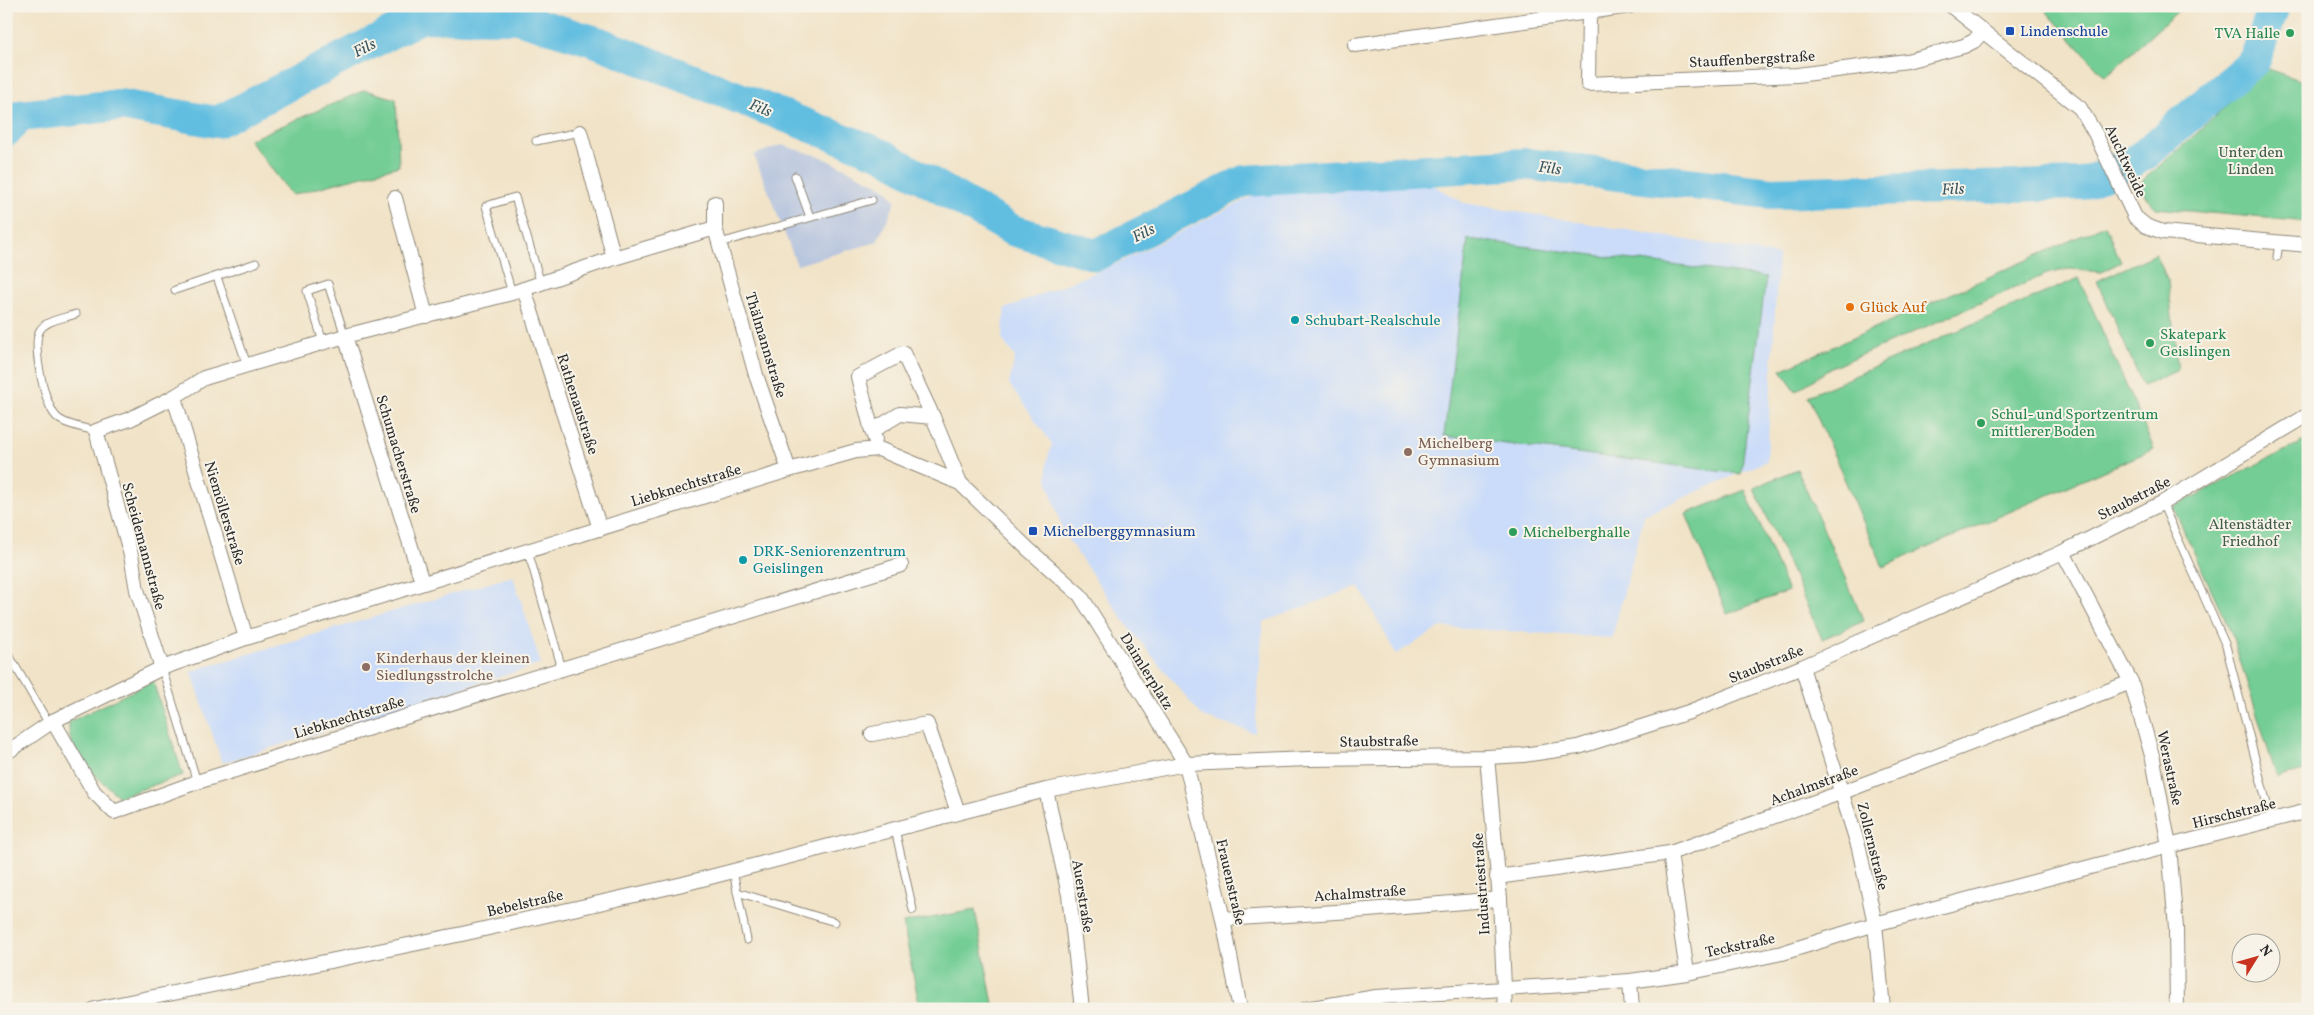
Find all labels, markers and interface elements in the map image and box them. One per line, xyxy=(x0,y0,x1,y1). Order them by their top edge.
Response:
place label: Lindenschule xyxy=(2020,22,2108,43)
place label: TVA Halle xyxy=(2215,24,2280,45)
marker: Lindenschule xyxy=(2004,25,2016,37)
marker: TVA Halle xyxy=(2284,27,2296,39)
water label: Fils xyxy=(350,34,380,64)
street label: Stauffenbergstraße xyxy=(1688,47,1816,74)
water label: Fils xyxy=(746,94,775,123)
street label: Auchtweide xyxy=(2099,122,2151,201)
park label: Unter den Linden xyxy=(2218,143,2284,181)
water label: Fils xyxy=(1537,157,1563,181)
water label: Fils xyxy=(1941,179,1965,201)
water label: Fils xyxy=(1129,219,1159,249)
street label: Thälmannstraße xyxy=(739,290,791,401)
place label: Glück Auf xyxy=(1860,298,1927,319)
marker: Glück Auf xyxy=(1844,301,1856,313)
place label: Schubart-Realschule xyxy=(1305,311,1441,332)
marker: Schubart-Realschule xyxy=(1289,314,1301,326)
place label: Skatepark Geislingen xyxy=(2160,325,2231,363)
marker: Skatepark Geislingen xyxy=(2144,337,2156,349)
street label: Rathenaustraße xyxy=(550,351,603,458)
street label: Schumacherstraße xyxy=(370,393,426,516)
place label: Schul- und Sportzentrum mittlerer Boden xyxy=(1991,405,2159,443)
marker: Schul- und Sportzentrum mittlerer Boden xyxy=(1975,417,1987,429)
place label: Michelberg Gymnasium xyxy=(1418,434,1499,472)
marker: Michelberg Gymnasium xyxy=(1402,446,1414,458)
street label: Niemöllerstraße xyxy=(198,459,249,568)
street label: Liebknechtstraße xyxy=(629,460,744,513)
street label: Staubstraße xyxy=(2095,472,2175,527)
street label: Scheidemannstraße xyxy=(115,480,170,612)
park label: Altenstädter Friedhof xyxy=(2209,515,2291,553)
place label: Michelberggymnasium xyxy=(1043,522,1196,543)
place label: Michelberghalle xyxy=(1523,523,1630,544)
marker: Michelberggymnasium xyxy=(1027,525,1039,537)
marker: Michelberghalle xyxy=(1507,526,1519,538)
place label: DRK-Seniorenzentrum Geislingen xyxy=(753,542,906,580)
marker: DRK-Seniorenzentrum Geislingen xyxy=(737,554,749,566)
street label: Daimlerplatz xyxy=(1114,629,1178,714)
street label: Staubstraße xyxy=(1726,641,1807,690)
place label: Kinderhaus der kleinen Siedlungsstrolche xyxy=(376,649,530,687)
marker: Kinderhaus der kleinen Siedlungsstrolche xyxy=(360,661,372,673)
street label: Liebknechtstraße xyxy=(292,692,407,745)
street label: Werastraße xyxy=(2150,729,2187,808)
street label: Staubstraße xyxy=(1339,731,1419,754)
street label: Achalmstraße xyxy=(1768,761,1861,812)
street label: Hirschstraße xyxy=(2190,794,2278,835)
street label: Zollernstraße xyxy=(1850,800,1893,893)
street label: Industriestraße xyxy=(1468,832,1497,936)
street label: Frauenstraße xyxy=(1209,837,1250,927)
street label: Auerstraße xyxy=(1065,858,1098,934)
street label: Achalmstraße xyxy=(1313,881,1407,908)
street label: Bebelstraße xyxy=(485,885,566,923)
street label: Teckstraße xyxy=(1703,929,1777,964)
north arrow xyxy=(2232,932,2282,982)
text: N xyxy=(2255,941,2276,961)

